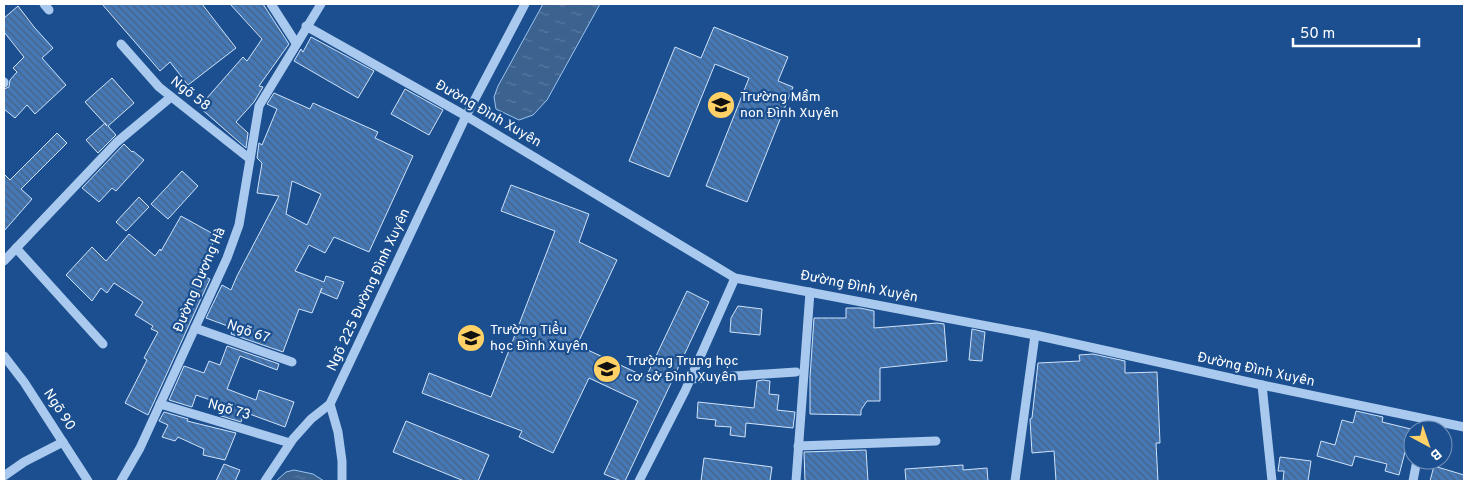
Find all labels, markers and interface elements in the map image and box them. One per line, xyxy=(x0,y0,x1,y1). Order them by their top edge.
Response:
scale bar xyxy=(1293,15,1419,47)
text: 50 m xyxy=(1300,25,1335,44)
street label: Ngõ 58 xyxy=(167,73,213,115)
street label: Đường Đình Xuyên xyxy=(432,77,544,151)
place label: Trường Mầm non Đình Xuyên xyxy=(740,89,839,122)
school or university icon: Trường Mầm non Đình Xuyên xyxy=(706,90,736,120)
street label: Ngõ 225 Đường Đình Xuyên xyxy=(324,206,414,374)
street label: Đường Dương Hà xyxy=(170,225,230,335)
street label: Đường Đình Xuyên xyxy=(799,267,919,307)
street label: Ngõ 67 xyxy=(224,317,272,347)
place label: Trường Tiểu học Đình Xuyên xyxy=(490,321,588,355)
school or university icon: Trường Tiểu học Đình Xuyên xyxy=(456,323,486,353)
street label: Đường Đình Xuyên xyxy=(1196,349,1316,391)
place label: Trường Trung học cơ sở Đình Xuyên xyxy=(626,353,739,386)
school or university icon: Trường Trung học cơ sở Đình Xuyên xyxy=(592,354,622,384)
street label: Ngõ 90 xyxy=(39,386,79,434)
street label: Ngõ 73 xyxy=(206,396,252,424)
north arrow xyxy=(1403,420,1453,470)
text: B xyxy=(1426,444,1445,463)

